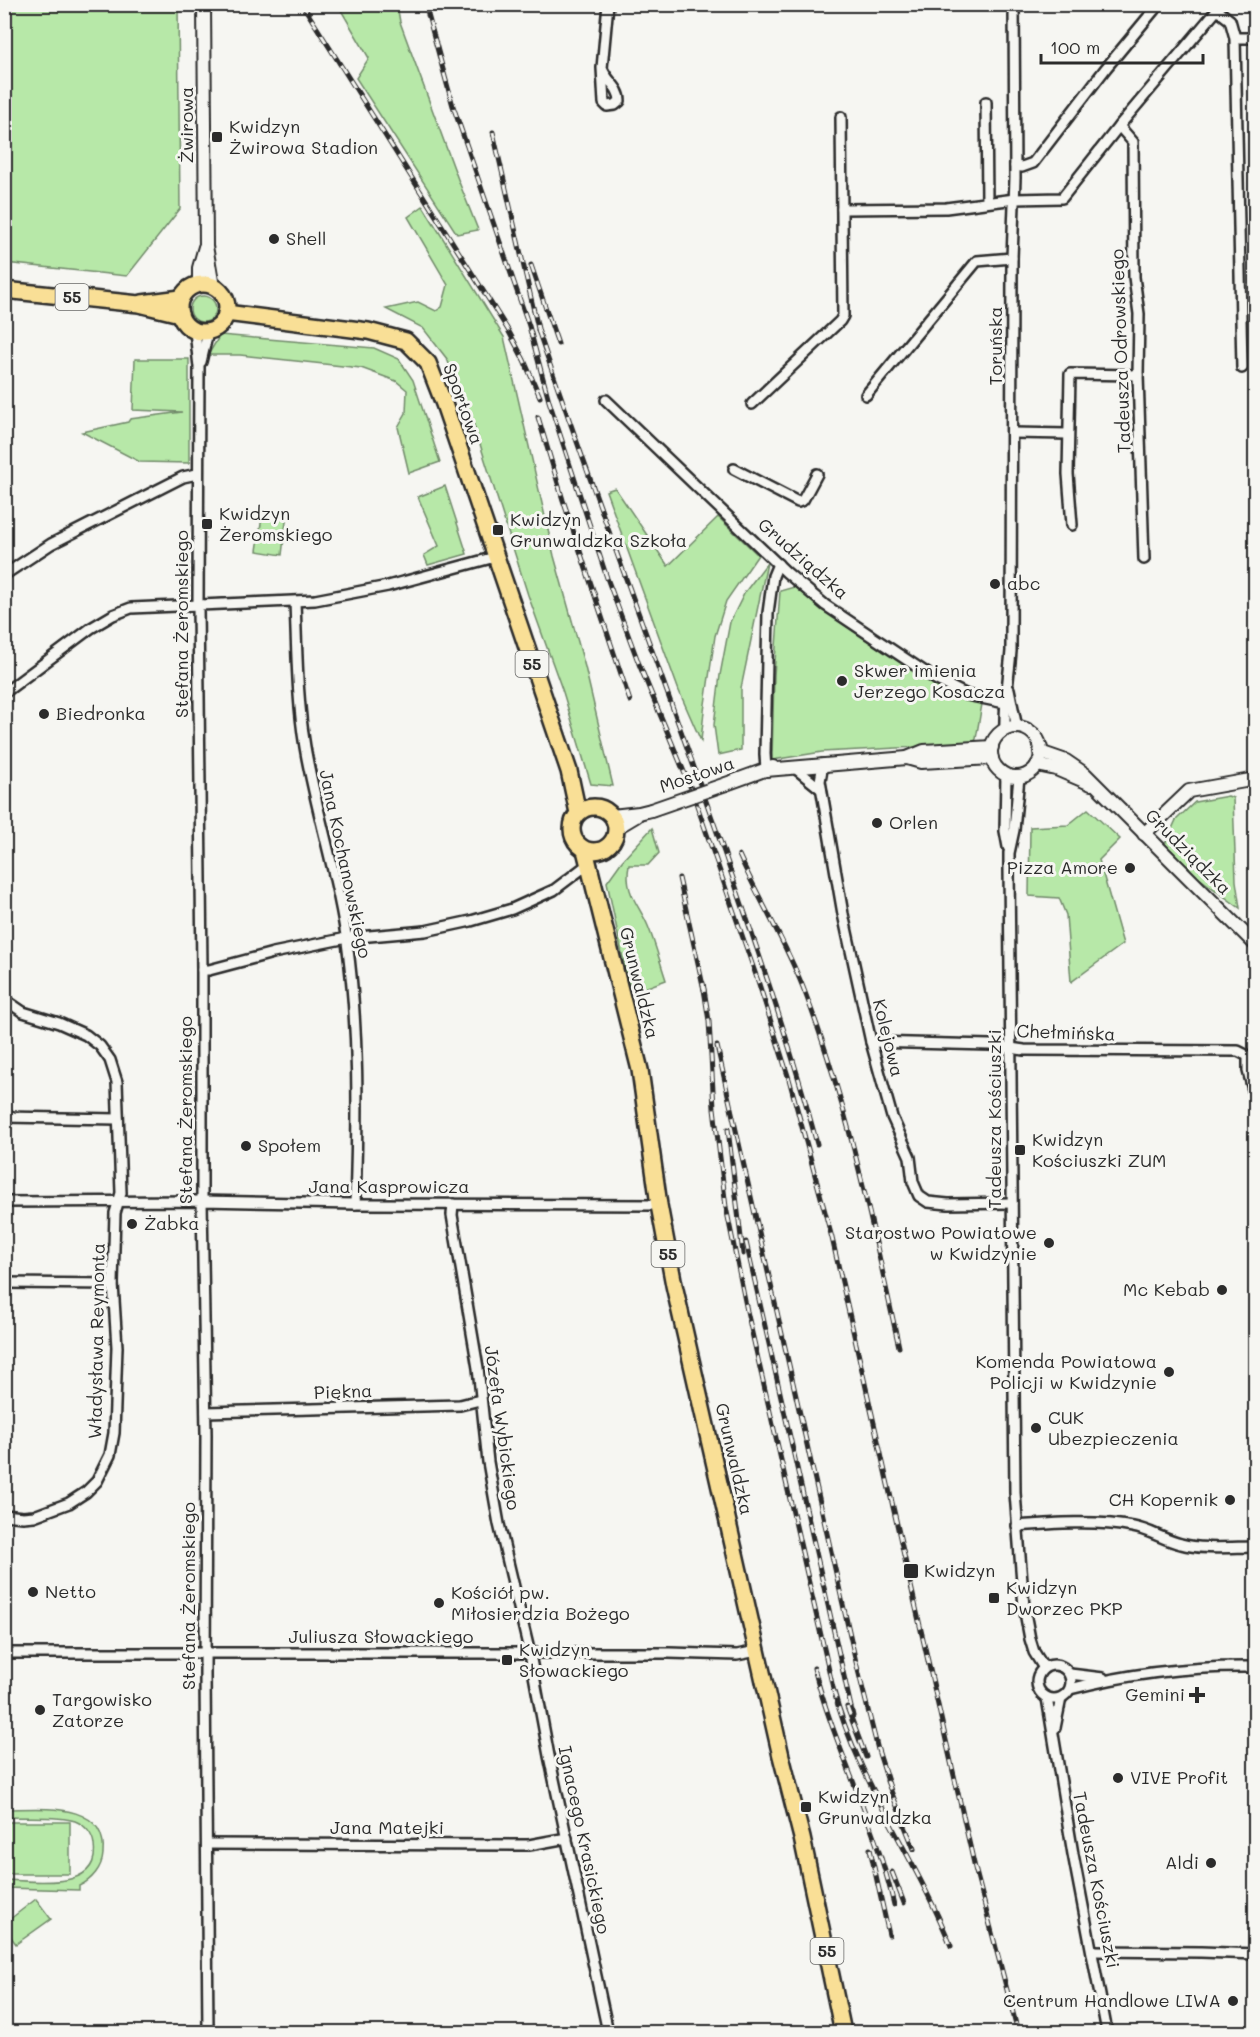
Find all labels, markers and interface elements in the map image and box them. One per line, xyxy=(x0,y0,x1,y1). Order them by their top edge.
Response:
scale bar xyxy=(1041,27,1203,65)
text: 100 m xyxy=(1050,35,1100,59)
street label: Żwirowa xyxy=(174,87,198,163)
place label: Kwidzyn Żwirowa Stadion xyxy=(229,114,378,159)
marker: Kwidzyn Żwirowa Stadion xyxy=(210,130,224,144)
place label: Shell xyxy=(286,226,326,250)
marker: Shell xyxy=(267,232,281,246)
street label: Tadeusza Odrowskiego xyxy=(1104,248,1136,454)
road number: 55 xyxy=(56,284,88,310)
street label: Toruńska xyxy=(983,306,1007,386)
street label: Sportowa xyxy=(438,360,490,448)
place label: Kwidzyn Żeromskiego xyxy=(219,501,333,546)
place label: Kwidzyn Grunwaldzka Szkoła xyxy=(510,507,687,552)
street label: Grudziądzka xyxy=(753,512,854,604)
marker: Kwidzyn Żeromskiego xyxy=(200,517,214,531)
marker: Kwidzyn Grunwaldzka Szkoła xyxy=(491,523,505,537)
street label: Stefana Żeromskiego xyxy=(169,530,193,718)
place label: abc xyxy=(1007,571,1040,595)
marker: abc xyxy=(988,577,1002,591)
road number: 55 xyxy=(516,651,548,677)
place label: Skwer imienia Jerzego Kosacza xyxy=(854,658,1005,703)
marker: Skwer imienia Jerzego Kosacza xyxy=(835,674,849,688)
place label: Biedronka xyxy=(56,701,146,725)
marker: Biedronka xyxy=(37,707,51,721)
street label: Mostowa xyxy=(656,750,737,798)
street label: Jana Kochanowskiego xyxy=(314,767,378,961)
street label: Grudziądzka xyxy=(1140,803,1237,900)
place label: Orlen xyxy=(889,810,938,834)
marker: Orlen xyxy=(870,816,884,830)
place label: Pizza Amore xyxy=(1007,855,1118,879)
marker: Pizza Amore xyxy=(1123,861,1137,875)
street label: Grunwaldzka xyxy=(615,925,665,1041)
street label: Kolejowa xyxy=(868,996,910,1079)
street label: Stefana Żeromskiego xyxy=(173,1016,197,1204)
street label: Chełmińska xyxy=(1016,1018,1116,1046)
street label: Tadeusza Kościuszki xyxy=(982,1029,1006,1209)
place label: Kwidzyn Kościuszki ZUM xyxy=(1032,1127,1166,1172)
place label: Społem xyxy=(258,1133,321,1157)
marker: Społem xyxy=(239,1139,253,1153)
marker: Kwidzyn Kościuszki ZUM xyxy=(1013,1143,1027,1157)
street label: Jana Kasprowicza xyxy=(308,1174,470,1198)
place label: Żabka xyxy=(144,1211,200,1235)
marker: Żabka xyxy=(125,1217,139,1231)
place label: Starostwo Powiatowe w Kwidzynie xyxy=(845,1220,1037,1265)
marker: Starostwo Powiatowe w Kwidzynie xyxy=(1042,1236,1056,1250)
road number: 55 xyxy=(652,1241,684,1267)
street label: Władysława Reymonta xyxy=(82,1243,110,1439)
place label: Mc Kebab xyxy=(1123,1277,1210,1301)
marker: Mc Kebab xyxy=(1215,1283,1229,1297)
street label: Józefa Wybickiego xyxy=(480,1344,526,1512)
place label: Komenda Powiatowa Policji w Kwidzynie xyxy=(975,1349,1157,1394)
marker: Komenda Powiatowa Policji w Kwidzynie xyxy=(1162,1365,1176,1379)
street label: Piękna xyxy=(313,1378,373,1404)
street label: Grunwaldzka xyxy=(710,1400,759,1517)
place label: CUK Ubezpieczenia xyxy=(1048,1405,1179,1450)
marker: CUK Ubezpieczenia xyxy=(1029,1421,1043,1435)
place label: CH Kopernik xyxy=(1109,1487,1218,1511)
marker: CH Kopernik xyxy=(1223,1493,1237,1507)
street label: Stefana Żeromskiego xyxy=(176,1502,200,1690)
place label: Kwidzyn xyxy=(924,1558,995,1582)
marker: Kwidzyn xyxy=(902,1562,920,1580)
place label: Kwidzyn Dworzec PKP xyxy=(1006,1575,1122,1620)
place label: Netto xyxy=(45,1579,96,1603)
place label: Kościół pw. Miłosierdzia Bożego xyxy=(451,1580,630,1625)
marker: Netto xyxy=(26,1585,40,1599)
marker: Kwidzyn Dworzec PKP xyxy=(987,1591,1001,1605)
marker: Kościół pw. Miłosierdzia Bożego xyxy=(432,1596,446,1610)
street label: Juliusza Słowackiego xyxy=(289,1624,474,1648)
place label: Kwidzyn Słowackiego xyxy=(519,1637,629,1682)
marker: Kwidzyn Słowackiego xyxy=(500,1653,514,1667)
place label: Gemini xyxy=(1125,1682,1185,1706)
place label: Targowisko Zatorze xyxy=(52,1687,152,1732)
marker: Gemini xyxy=(1190,1688,1204,1702)
marker: Targowisko Zatorze xyxy=(33,1703,47,1717)
street label: Ignacego Krasickiego xyxy=(553,1744,617,1936)
place label: VIVE Profit xyxy=(1130,1765,1228,1789)
marker: VIVE Profit xyxy=(1111,1771,1125,1785)
place label: Kwidzyn Grunwaldzka xyxy=(818,1784,932,1829)
street label: Tadeusza Kościuszki xyxy=(1068,1789,1126,1970)
marker: Kwidzyn Grunwaldzka xyxy=(799,1800,813,1814)
street label: Jana Matejki xyxy=(330,1815,444,1839)
place label: Aldi xyxy=(1165,1850,1199,1874)
marker: Aldi xyxy=(1204,1856,1218,1870)
road number: 55 xyxy=(810,1938,844,1964)
place label: Centrum Handlowe LIWA xyxy=(1003,1988,1221,2012)
marker: Centrum Handlowe LIWA xyxy=(1226,1994,1240,2008)

